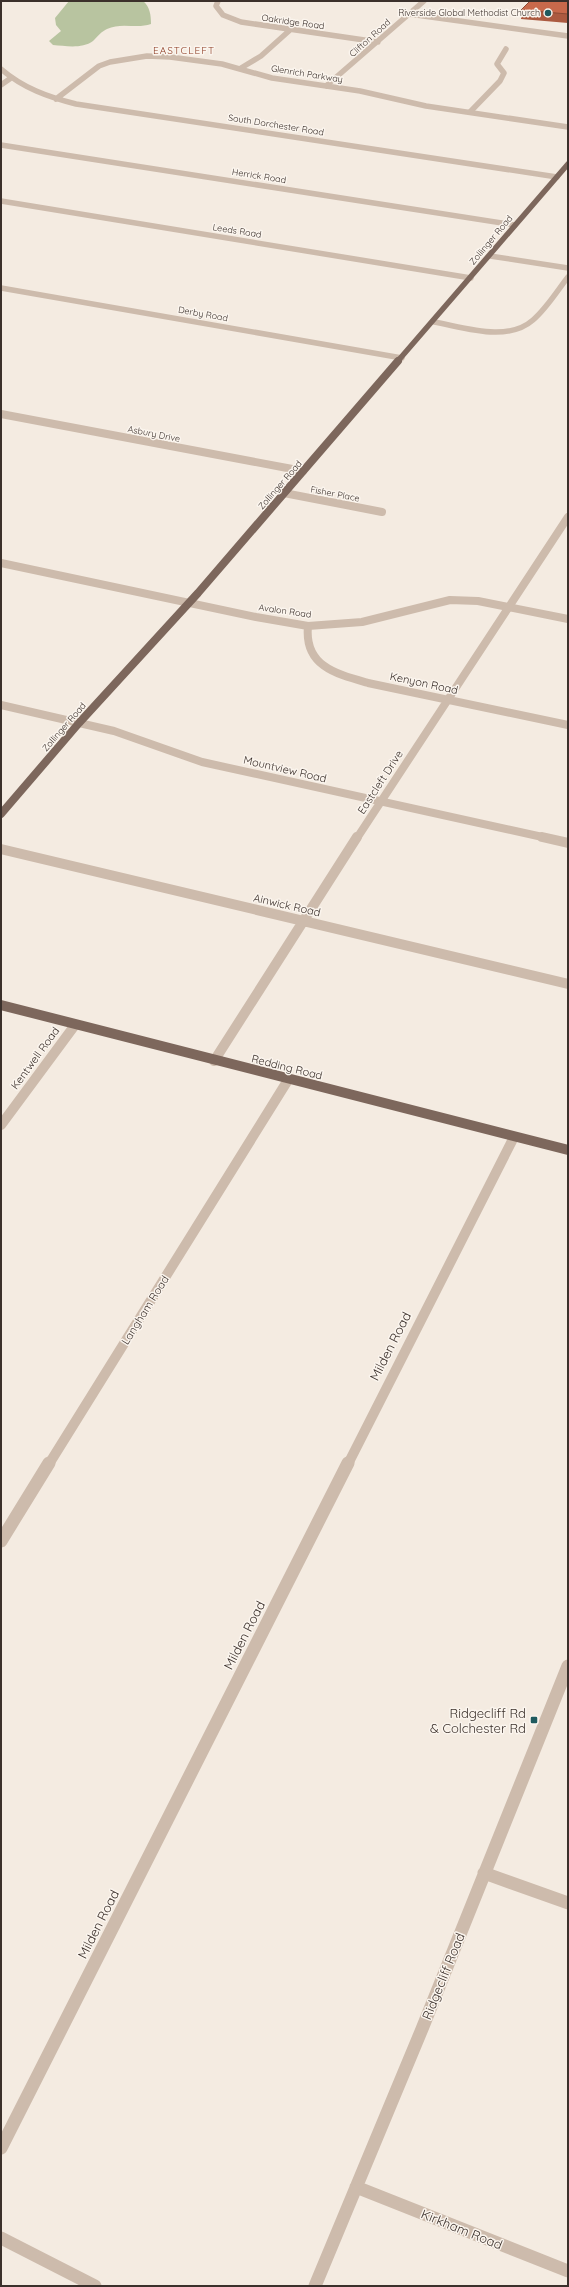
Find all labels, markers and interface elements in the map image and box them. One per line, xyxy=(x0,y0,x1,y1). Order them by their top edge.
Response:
place label: Riverside Global Methodist Church xyxy=(398,7,540,18)
marker: Riverside Global Methodist Church xyxy=(543,8,553,18)
street label: Oakridge Road xyxy=(261,12,325,31)
street label: Clifton Road xyxy=(347,16,393,59)
district label: EASTCLEFT xyxy=(153,44,215,57)
street label: Glenrich Parkway xyxy=(270,62,344,85)
street label: South Dorchester Road xyxy=(227,111,325,138)
street label: Herrick Road xyxy=(231,166,287,185)
street label: Zollinger Road xyxy=(467,213,515,267)
street label: Leeds Road xyxy=(212,221,262,240)
street label: Derby Road xyxy=(177,304,229,323)
street label: Asbury Drive xyxy=(127,423,181,444)
street label: Zollinger Road xyxy=(255,458,304,511)
street label: Fisher Place xyxy=(310,483,361,504)
street label: Avalon Road xyxy=(258,601,312,620)
street label: Kenyon Road xyxy=(389,669,459,697)
street label: Zollinger Road xyxy=(39,700,88,753)
street label: Eastcleft Drive xyxy=(354,747,406,817)
street label: Mountview Road xyxy=(242,753,328,785)
street label: Ainwick Road xyxy=(252,890,322,920)
street label: Kentwell Road xyxy=(8,1024,62,1092)
street label: Redding Road xyxy=(250,1051,324,1083)
street label: Langham Road xyxy=(118,1273,172,1347)
street label: Milden Road xyxy=(366,1309,414,1383)
street label: Milden Road xyxy=(220,1598,268,1672)
place label: Ridgecliff Rd & Colchester Rd xyxy=(430,1705,526,1736)
marker: Ridgecliff Rd & Colchester Rd xyxy=(529,1715,539,1725)
street label: Milden Road xyxy=(74,1887,122,1961)
street label: Ridgecliff Road xyxy=(418,1930,468,2022)
street label: Kirkham Road xyxy=(419,2205,505,2253)

